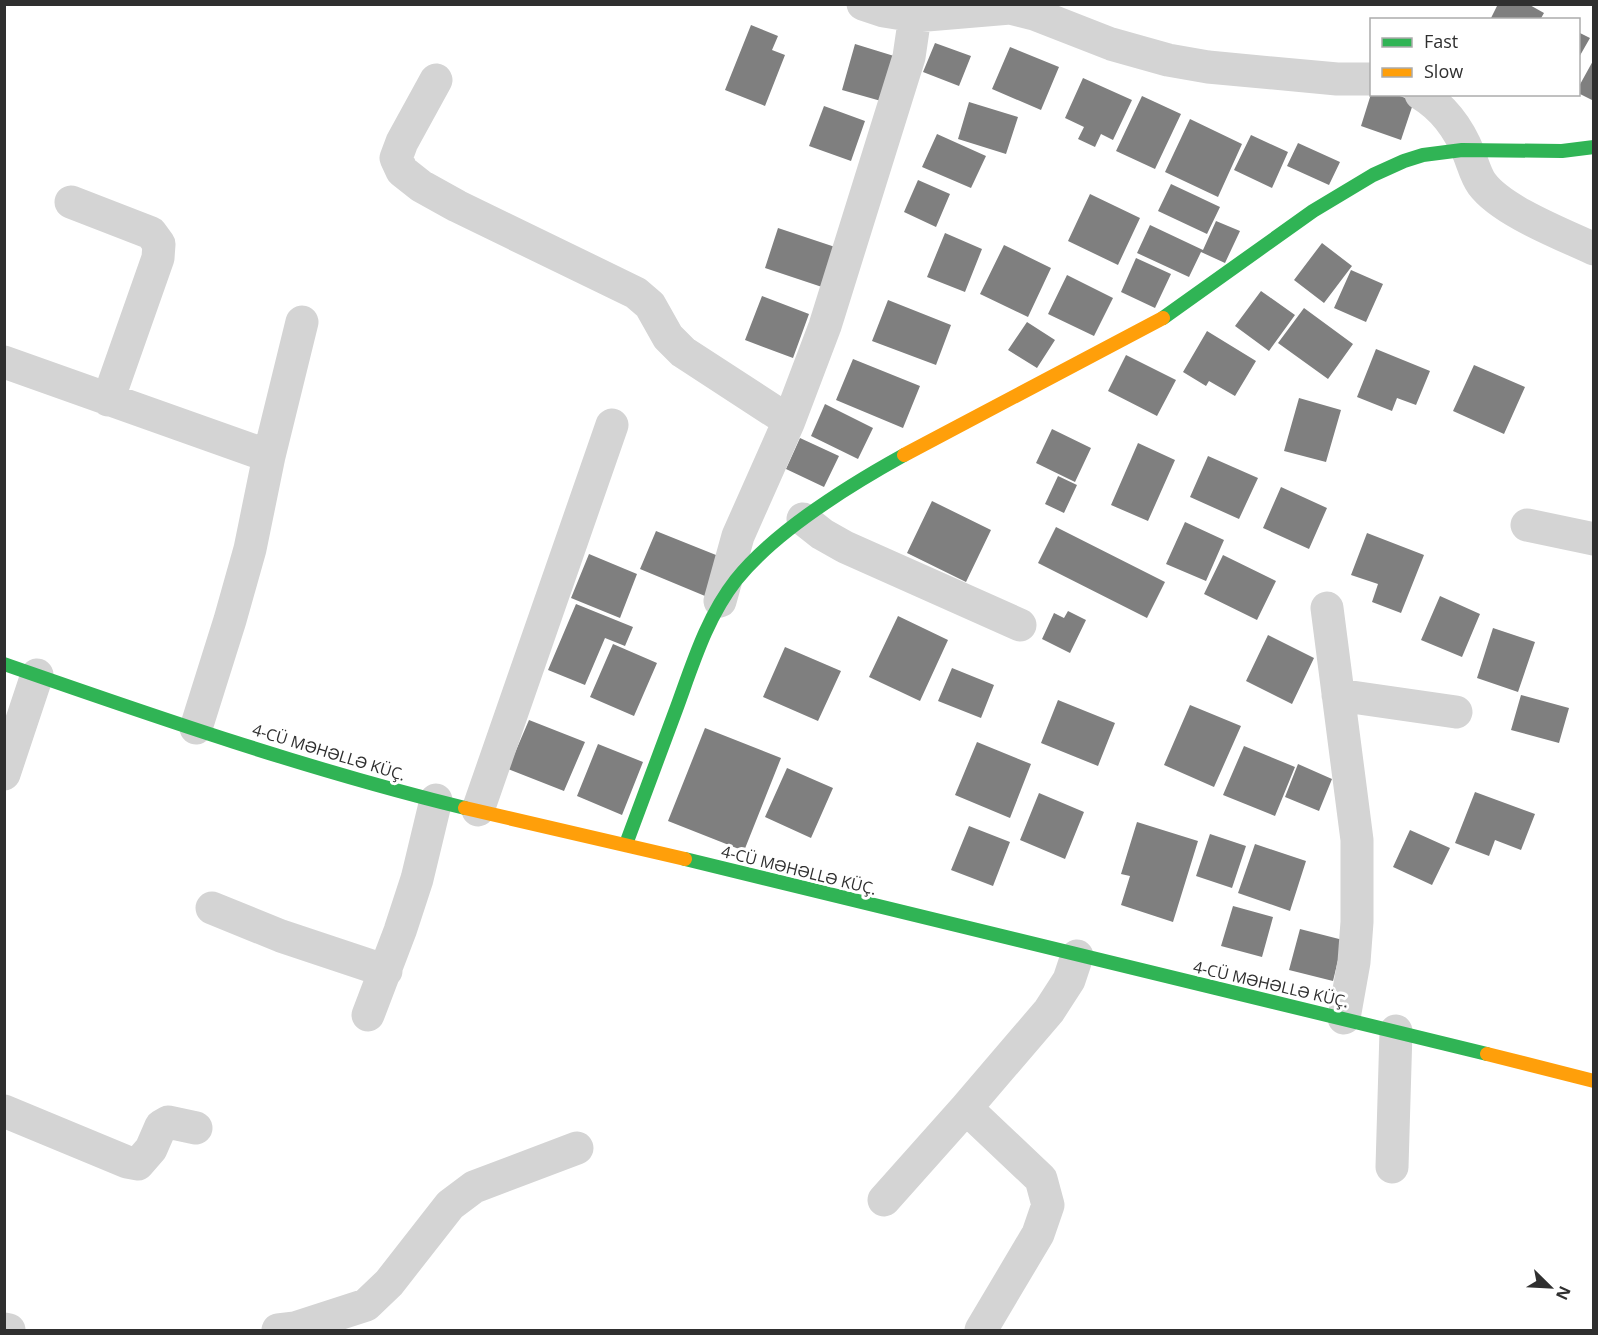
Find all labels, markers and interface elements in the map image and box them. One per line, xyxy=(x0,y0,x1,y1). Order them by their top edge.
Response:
legend xyxy=(1370,18,1580,96)
text: Fast xyxy=(1424,29,1458,53)
text: Slow xyxy=(1424,59,1463,83)
street label: 4-CÜ MƏHƏLLƏ KÜÇ. xyxy=(250,718,408,786)
street label: 4-CÜ MƏHƏLLƏ KÜÇ. xyxy=(719,840,879,900)
street label: 4-CÜ MƏHƏLLƏ KÜÇ. xyxy=(1191,955,1351,1013)
north arrow xyxy=(1520,1257,1580,1317)
text: N xyxy=(1551,1283,1576,1304)

